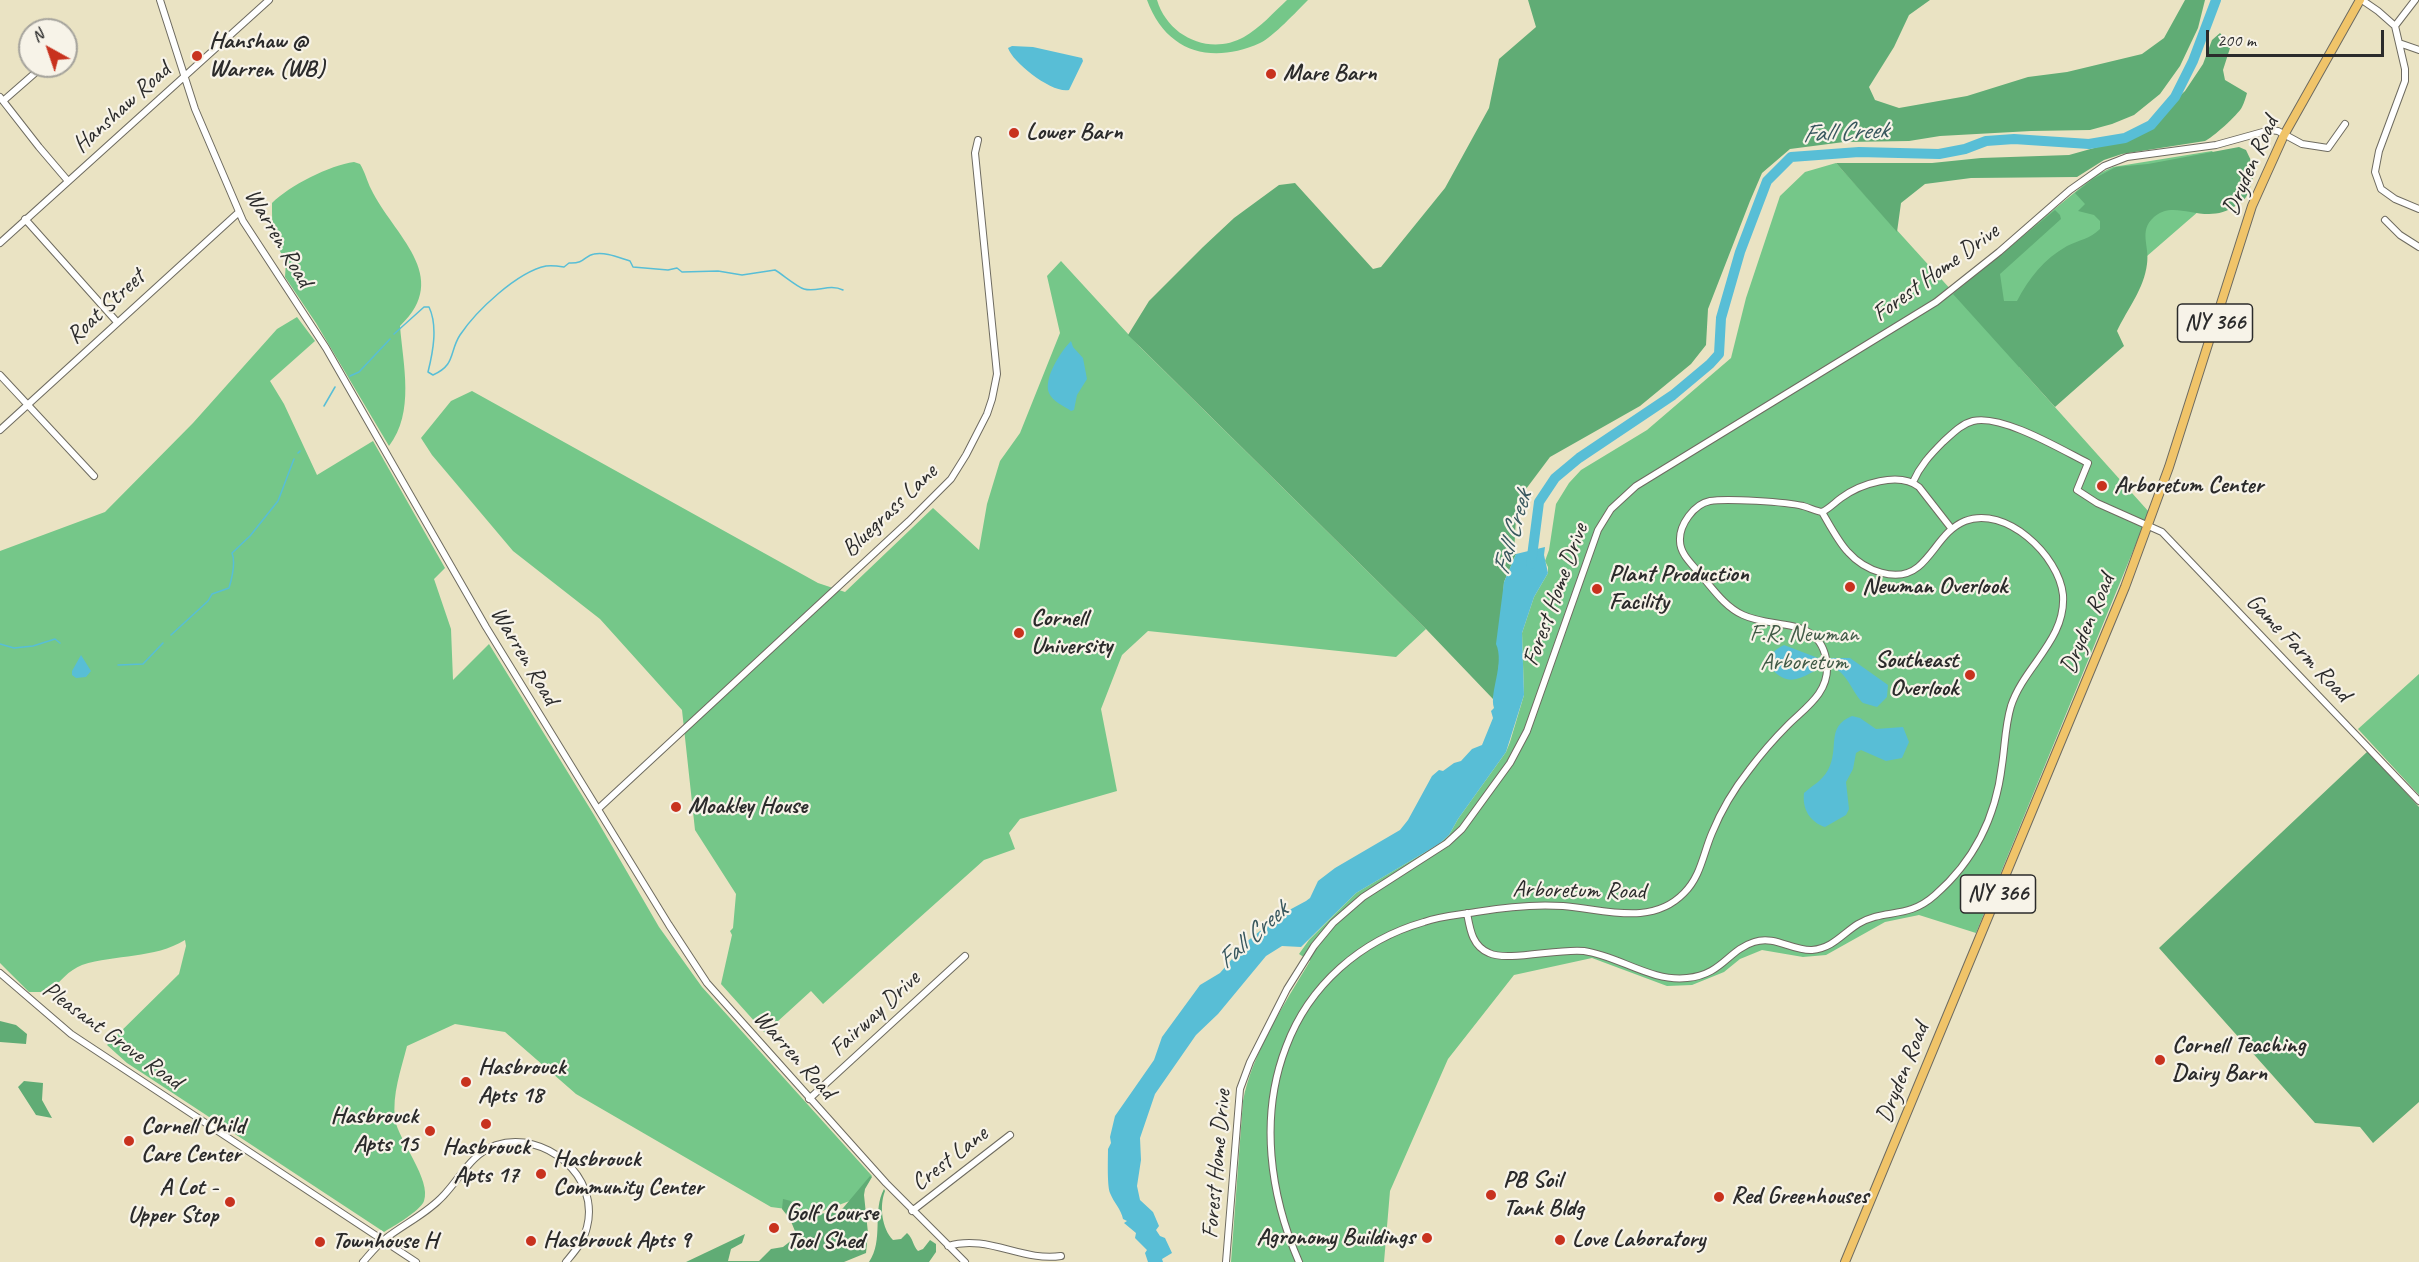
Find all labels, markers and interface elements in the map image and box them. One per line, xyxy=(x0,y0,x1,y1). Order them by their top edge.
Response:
north arrow xyxy=(18,18,78,78)
scale bar xyxy=(2209,18,2388,56)
text: N xyxy=(27,25,48,47)
place label: Hanshaw @ Warren (WB) xyxy=(209,28,325,84)
text: 200 m xyxy=(2217,29,2256,51)
marker: Hanshaw @ Warren (WB) xyxy=(190,49,204,63)
street label: Hanshaw Road xyxy=(67,57,177,159)
place label: Mare Barn xyxy=(1283,60,1377,88)
marker: Mare Barn xyxy=(1264,67,1278,81)
street label: Dryden Road xyxy=(2217,112,2285,220)
water label: Fall Creek xyxy=(1801,115,1889,151)
place label: Lower Barn xyxy=(1026,119,1122,147)
marker: Lower Barn xyxy=(1007,126,1021,140)
street label: Warren Road xyxy=(237,184,319,292)
street label: Forest Home Drive xyxy=(1867,217,2005,329)
street label: Roat Street xyxy=(61,263,151,351)
road number: NY 366 xyxy=(2178,304,2252,342)
street label: Bluegrass Lane xyxy=(836,458,944,564)
place label: Arboretum Center xyxy=(2114,472,2263,500)
marker: Arboretum Center xyxy=(2095,479,2109,493)
water label: Fall Creek xyxy=(1486,488,1540,578)
street label: Forest Home Drive xyxy=(1517,520,1595,670)
place label: Plant Production Facility xyxy=(1609,561,1749,617)
street label: Dryden Road xyxy=(2054,570,2122,678)
place label: Newman Overlook xyxy=(1862,573,2007,601)
marker: Newman Overlook xyxy=(1843,580,1857,594)
marker: Plant Production Facility xyxy=(1590,582,1604,596)
street label: Game Farm Road xyxy=(2239,588,2357,708)
street label: Warren Road xyxy=(483,602,565,710)
place label: Cornell University xyxy=(1031,605,1112,661)
park label: F.R. Newman Arboretum xyxy=(1749,621,1859,677)
marker: Cornell University xyxy=(1012,626,1026,640)
place label: Southeast Overlook xyxy=(1875,647,1958,703)
marker: Southeast Overlook xyxy=(1963,668,1977,682)
place label: Moakley House xyxy=(688,793,807,821)
marker: Moakley House xyxy=(669,800,683,814)
street label: Arboretum Road xyxy=(1512,875,1646,907)
road number: NY 366 xyxy=(1960,875,2036,913)
water label: Fall Creek xyxy=(1211,896,1295,976)
street label: Fairway Drive xyxy=(824,965,926,1063)
street label: Pleasant Grove Road xyxy=(36,976,188,1096)
street label: Warren Road xyxy=(747,1005,841,1105)
street label: Dryden Road xyxy=(1870,1019,1936,1127)
place label: Cornell Teaching Dairy Barn xyxy=(2172,1032,2305,1088)
marker: Cornell Teaching Dairy Barn xyxy=(2153,1053,2167,1067)
place label: Hasbrouck Apts 18 xyxy=(478,1054,565,1110)
marker: Hasbrouck Apts 18 xyxy=(459,1075,473,1089)
street label: Forest Home Drive xyxy=(1196,1088,1238,1240)
place label: Hasbrouck Apts 15 xyxy=(331,1103,418,1159)
place label: Cornell Child Care Center xyxy=(141,1113,245,1169)
marker: Hasbrouck Apts 17 xyxy=(479,1117,493,1131)
street label: Crest Lane xyxy=(906,1120,994,1198)
marker: Hasbrouck Apts 15 xyxy=(423,1124,437,1138)
marker: Cornell Child Care Center xyxy=(122,1134,136,1148)
place label: Hasbrouck Apts 17 xyxy=(442,1134,530,1190)
place label: Hasbrouck Community Center xyxy=(553,1146,703,1202)
marker: Hasbrouck Community Center xyxy=(534,1167,548,1181)
place label: PB Soil Tank Bldg xyxy=(1503,1167,1584,1223)
place label: A Lot - Upper Stop xyxy=(128,1174,218,1230)
place label: Red Greenhouses xyxy=(1731,1183,1868,1211)
marker: PB Soil Tank Bldg xyxy=(1484,1188,1498,1202)
marker: Red Greenhouses xyxy=(1712,1190,1726,1204)
marker: A Lot - Upper Stop xyxy=(223,1195,237,1209)
place label: Golf Course Tool Shed xyxy=(786,1200,878,1256)
marker: Golf Course Tool Shed xyxy=(767,1221,781,1235)
place label: Agronomy Buildings xyxy=(1256,1224,1415,1252)
place label: Love Laboratory xyxy=(1572,1226,1705,1254)
place label: Hasbrouck Apts 9 xyxy=(543,1227,690,1255)
place label: Townhouse H xyxy=(332,1228,437,1256)
marker: Agronomy Buildings xyxy=(1420,1231,1434,1245)
marker: Love Laboratory xyxy=(1553,1233,1567,1247)
marker: Hasbrouck Apts 9 xyxy=(524,1234,538,1248)
marker: Townhouse H xyxy=(313,1235,327,1249)

